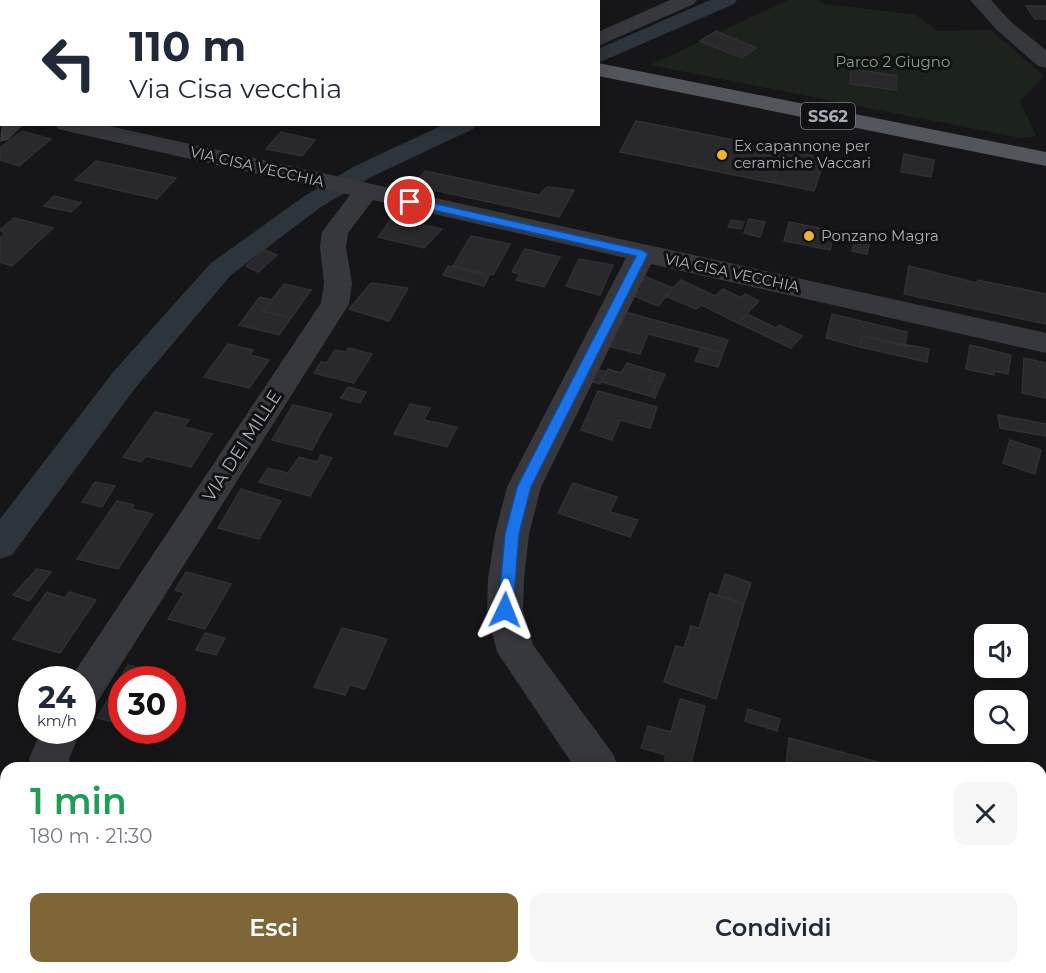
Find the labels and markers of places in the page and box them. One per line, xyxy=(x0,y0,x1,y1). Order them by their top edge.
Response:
place label: Ex capannone per ceramiche Vaccari xyxy=(734,136,871,172)
marker: Ex capannone per ceramiche Vaccari xyxy=(715,148,729,162)
pin xyxy=(384,176,435,227)
place label: Ponzano Magra xyxy=(821,226,939,245)
marker: Ponzano Magra xyxy=(802,229,816,243)

